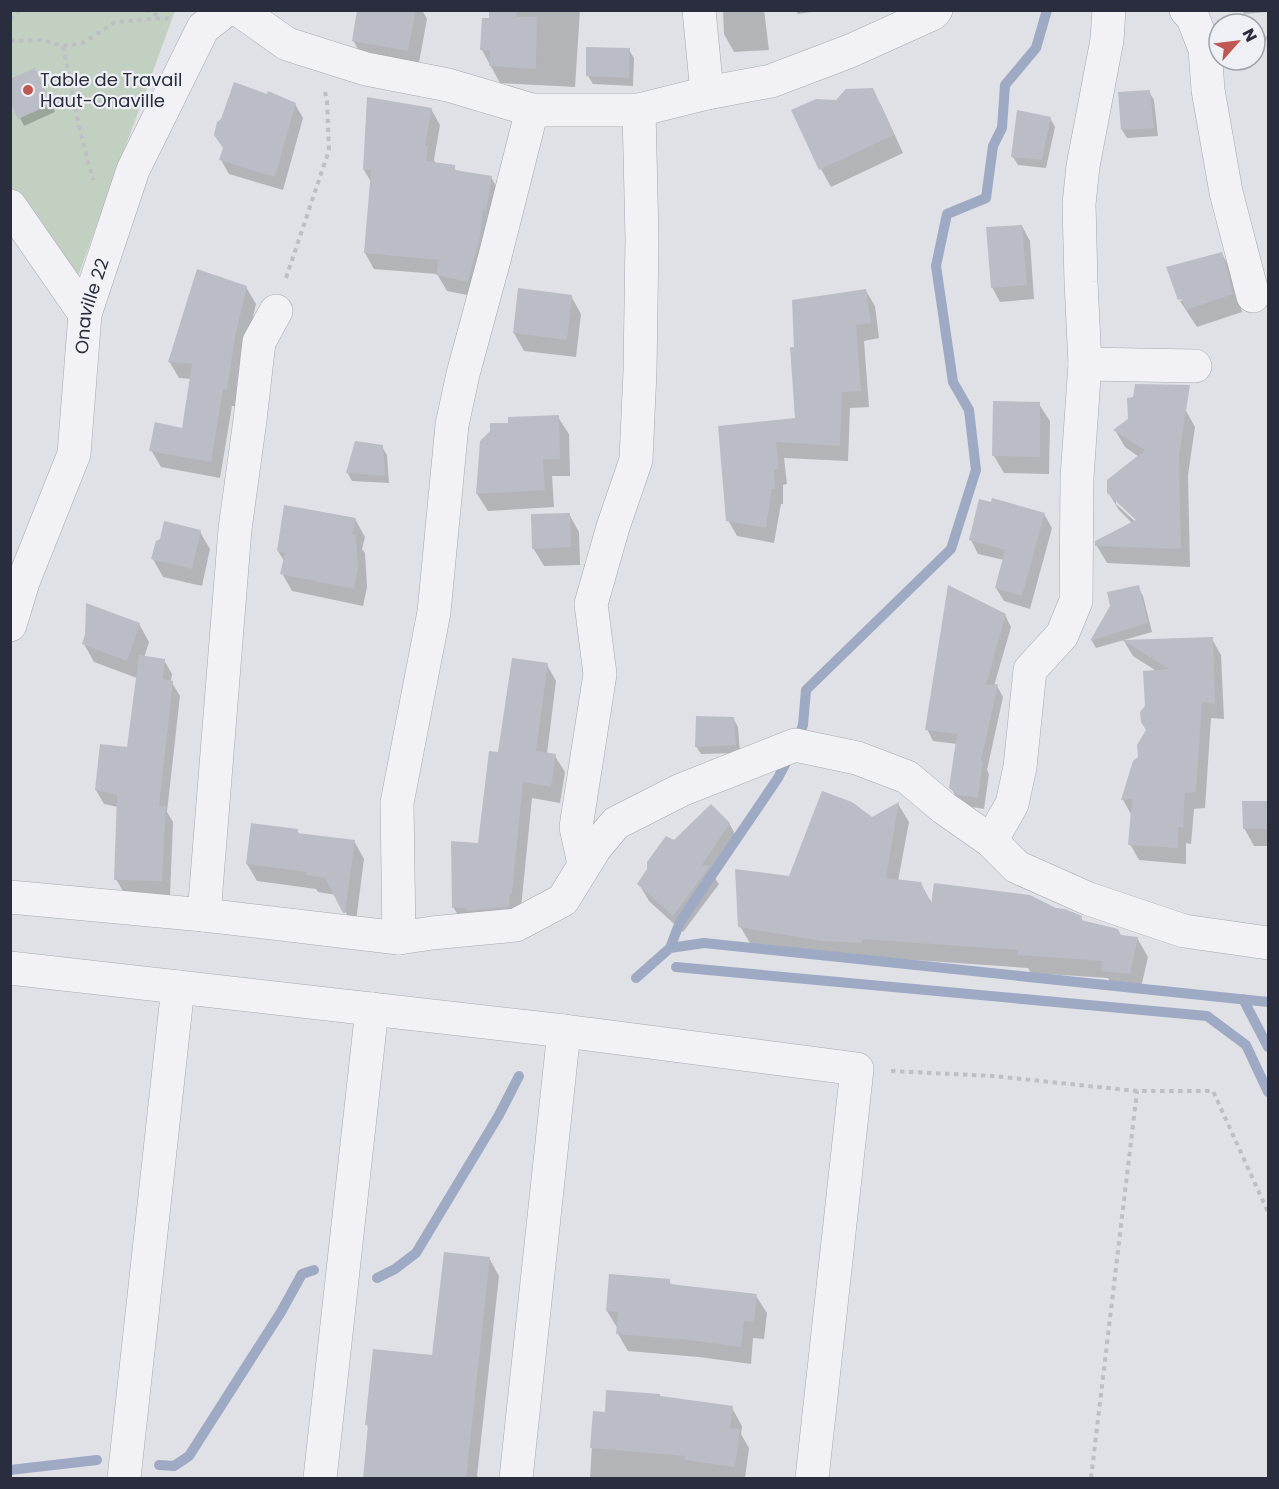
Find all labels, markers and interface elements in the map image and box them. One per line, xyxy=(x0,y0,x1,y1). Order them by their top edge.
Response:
north arrow xyxy=(1207,12,1267,72)
text: N xyxy=(1237,24,1263,46)
place label: Table de Travail Haut-Onaville xyxy=(40,67,182,113)
marker: Table de Travail Haut-Onaville xyxy=(21,83,35,97)
street label: Onaville 22 xyxy=(69,255,115,355)

